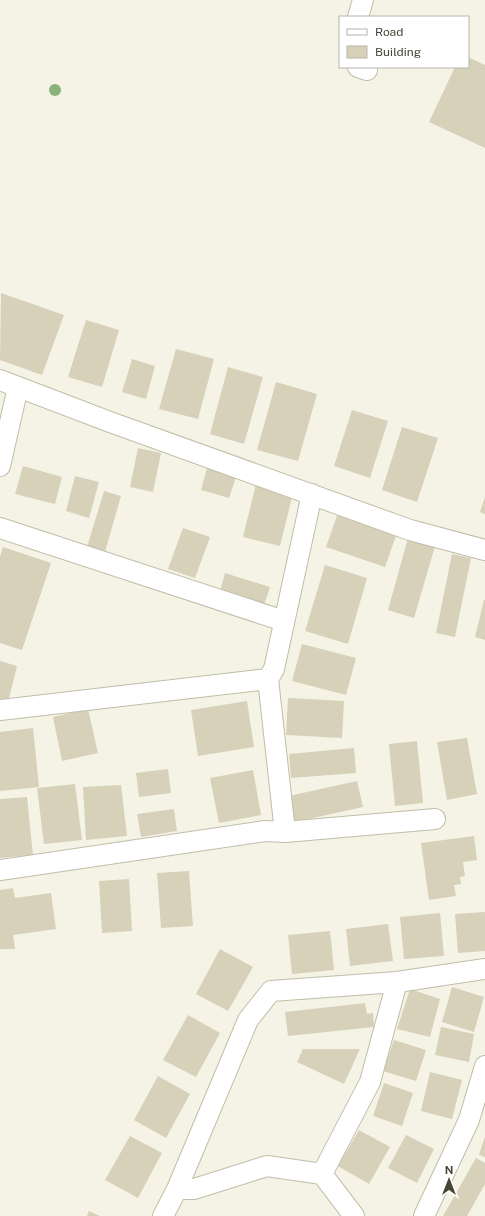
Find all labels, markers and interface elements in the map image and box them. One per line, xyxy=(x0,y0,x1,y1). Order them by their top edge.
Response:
legend xyxy=(339,16,469,68)
text: Road xyxy=(375,25,403,39)
text: Building xyxy=(375,45,421,59)
north arrow xyxy=(429,1160,469,1200)
text: N xyxy=(445,1164,453,1176)

